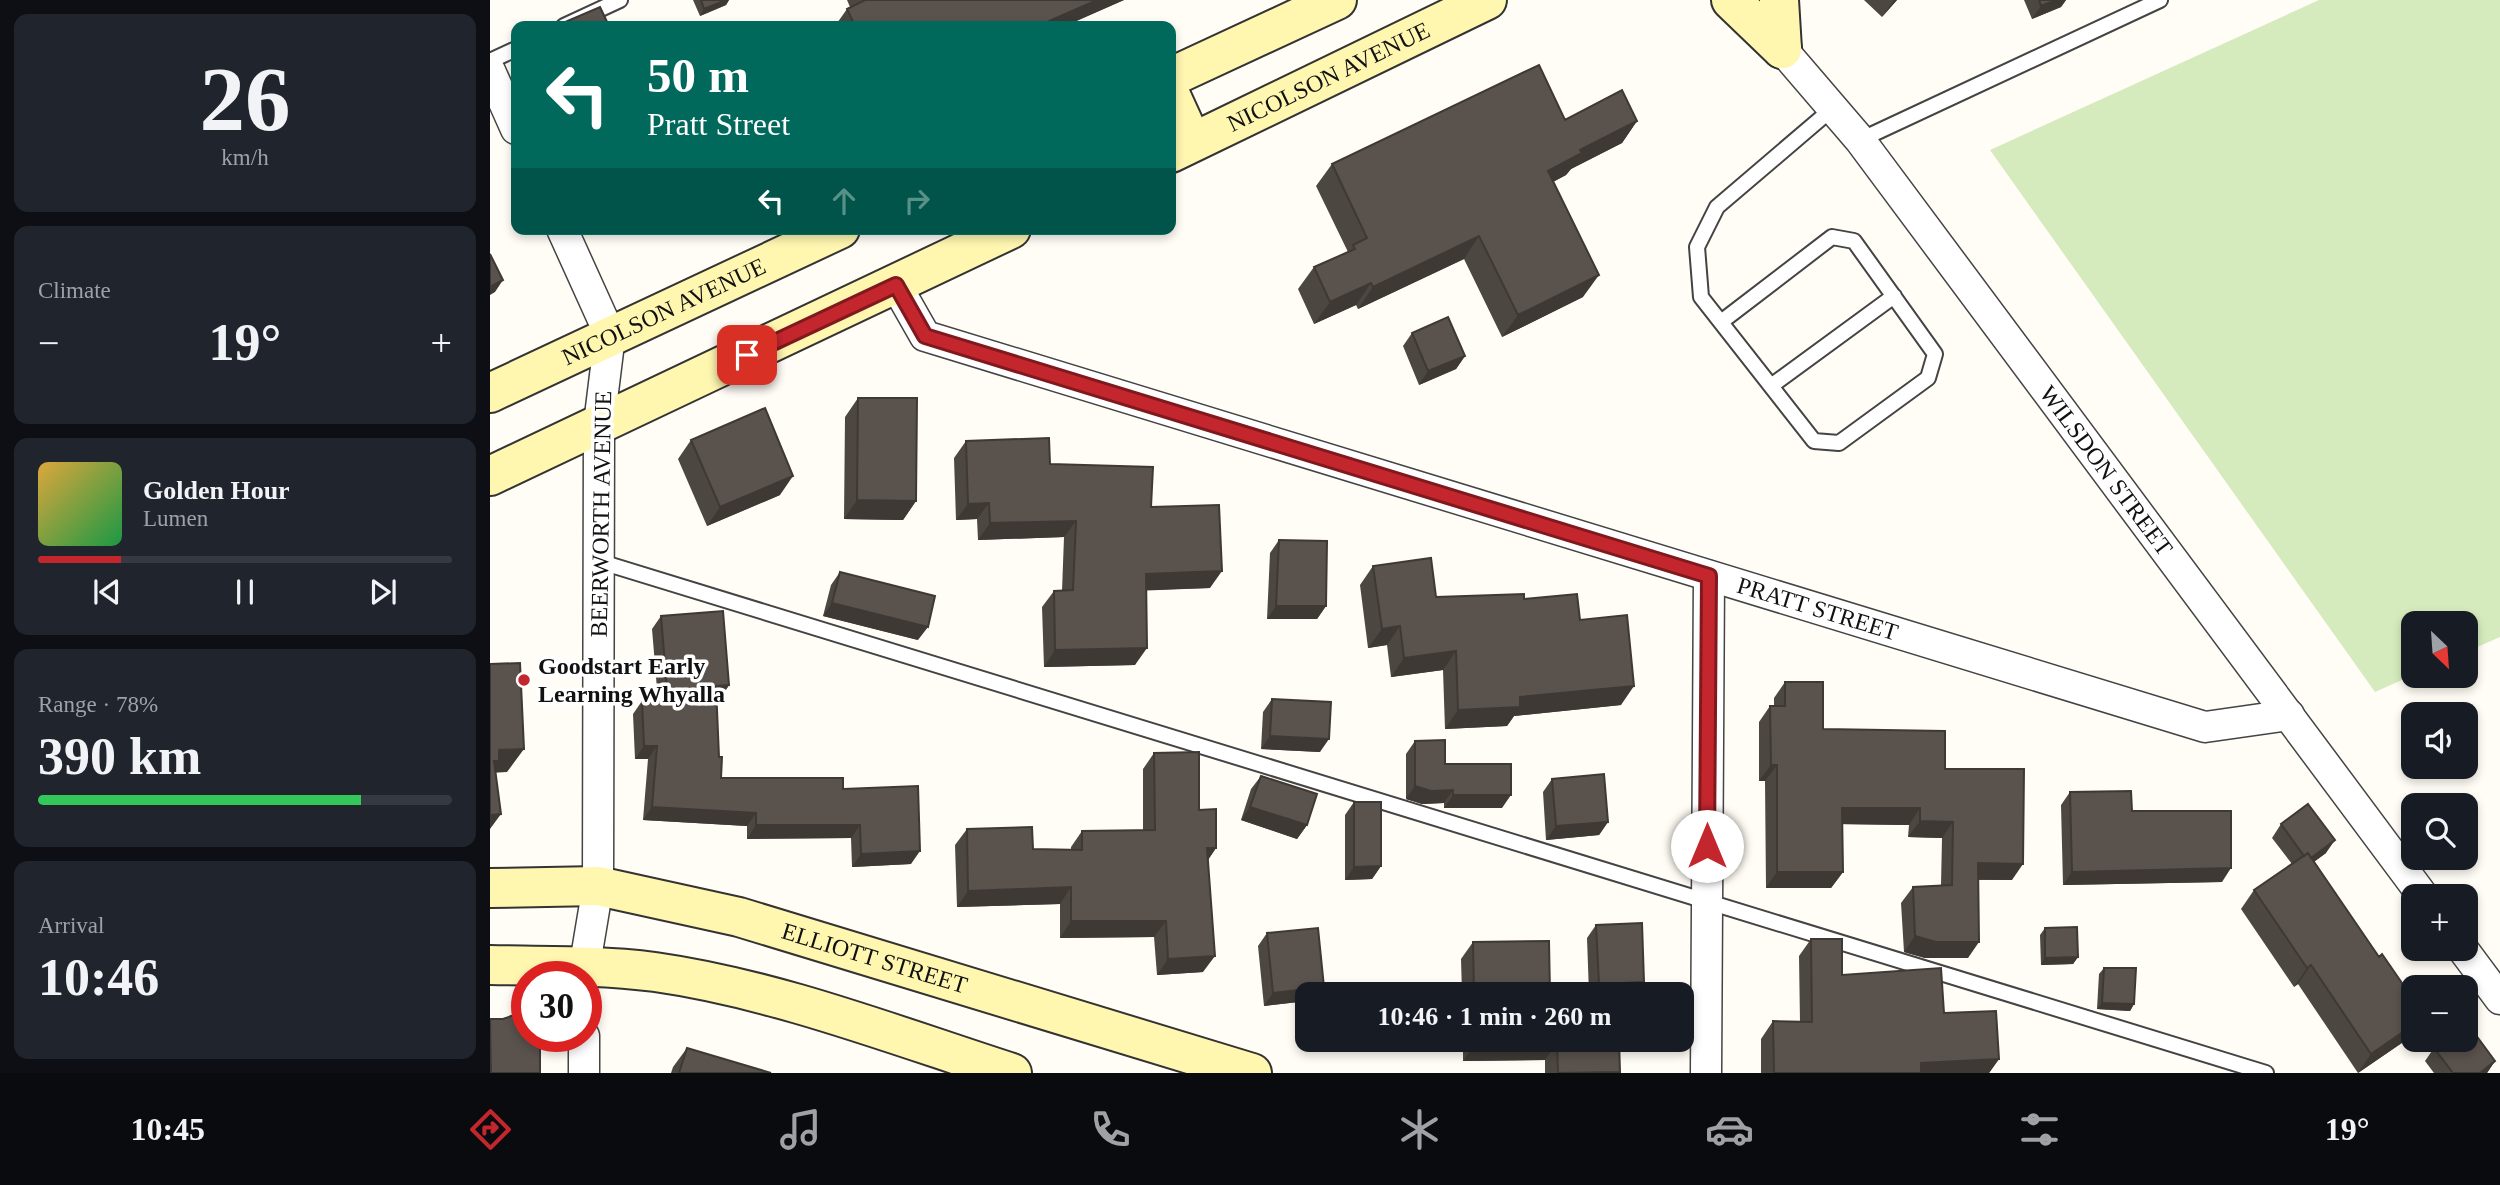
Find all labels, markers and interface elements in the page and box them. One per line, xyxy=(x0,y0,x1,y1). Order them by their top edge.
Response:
street label: NICOLSON AVENUE xyxy=(1223,17,1434,137)
text: 50 m xyxy=(647,48,749,103)
text: 26 xyxy=(200,49,291,150)
icon: left xyxy=(532,49,623,140)
text: Pratt Street xyxy=(647,106,790,142)
text: km/h xyxy=(221,145,269,170)
icon: left xyxy=(752,182,790,220)
icon: ahead xyxy=(825,182,863,220)
icon: right xyxy=(898,182,936,220)
street label: NICOLSON AVENUE xyxy=(558,253,770,370)
text: Climate xyxy=(38,278,111,303)
text: 19° xyxy=(209,314,281,371)
text: − xyxy=(38,322,59,364)
text: + xyxy=(431,322,452,364)
pin xyxy=(717,325,777,385)
icon: arrive xyxy=(728,336,766,374)
street label: WILSDON STREET xyxy=(2035,381,2178,561)
street label: BEERWORTH AVENUE xyxy=(586,390,616,638)
text: Golden Hour xyxy=(143,476,290,505)
text: Lumen xyxy=(143,506,208,531)
street label: PRATT STREET xyxy=(1734,572,1902,646)
icon: previous xyxy=(88,573,126,611)
icon: pause xyxy=(226,573,264,611)
icon: next xyxy=(364,573,402,611)
north arrow xyxy=(2401,611,2478,688)
map controls xyxy=(2401,611,2478,1052)
place label: Goodstart Early Learning Whyalla xyxy=(538,653,725,707)
marker: Goodstart Early Learning Whyalla xyxy=(516,672,532,688)
text: Range · 78% xyxy=(38,692,158,717)
button: sound xyxy=(2401,702,2478,779)
text: 390 km xyxy=(38,728,201,785)
button: search xyxy=(2401,793,2478,870)
position arrow xyxy=(1670,809,1744,883)
button: + xyxy=(2401,884,2478,961)
text: Arrival xyxy=(38,913,104,938)
street label: ELLIOTT STREET xyxy=(779,918,971,999)
text: 10:46 xyxy=(38,949,159,1006)
speed limit sign: 30 xyxy=(511,961,602,1052)
button: − xyxy=(2401,975,2478,1052)
text: 10:46 · 1 min · 260 m xyxy=(1378,1002,1612,1031)
icon: directions xyxy=(466,1105,515,1154)
icon: music xyxy=(776,1105,825,1154)
icon: phone xyxy=(1086,1105,1135,1154)
icon: climate xyxy=(1395,1105,1444,1154)
icon: car xyxy=(1705,1105,1754,1154)
icon: filters xyxy=(2015,1105,2064,1154)
text: 10:45 xyxy=(130,1111,205,1147)
text: 19° xyxy=(2325,1111,2370,1147)

